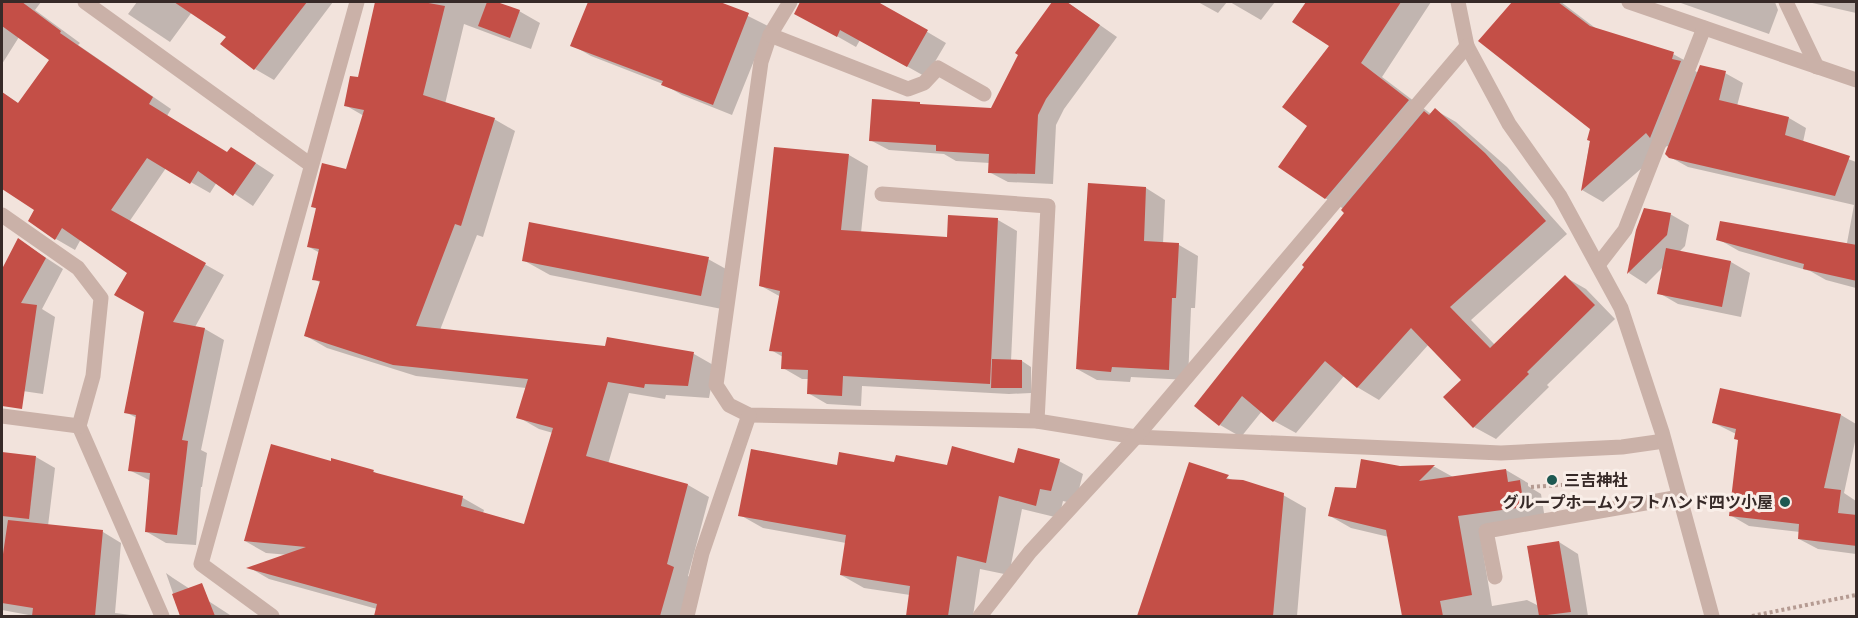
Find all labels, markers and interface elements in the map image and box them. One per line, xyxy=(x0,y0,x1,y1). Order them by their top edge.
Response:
place label: 三吉神社 xyxy=(1564,470,1628,490)
marker: 三吉神社 xyxy=(1545,473,1559,487)
place label: グループホームソフトハンド四ツ小屋 xyxy=(1502,492,1773,512)
marker: グループホームソフトハンド四ツ小屋 xyxy=(1778,495,1792,509)

